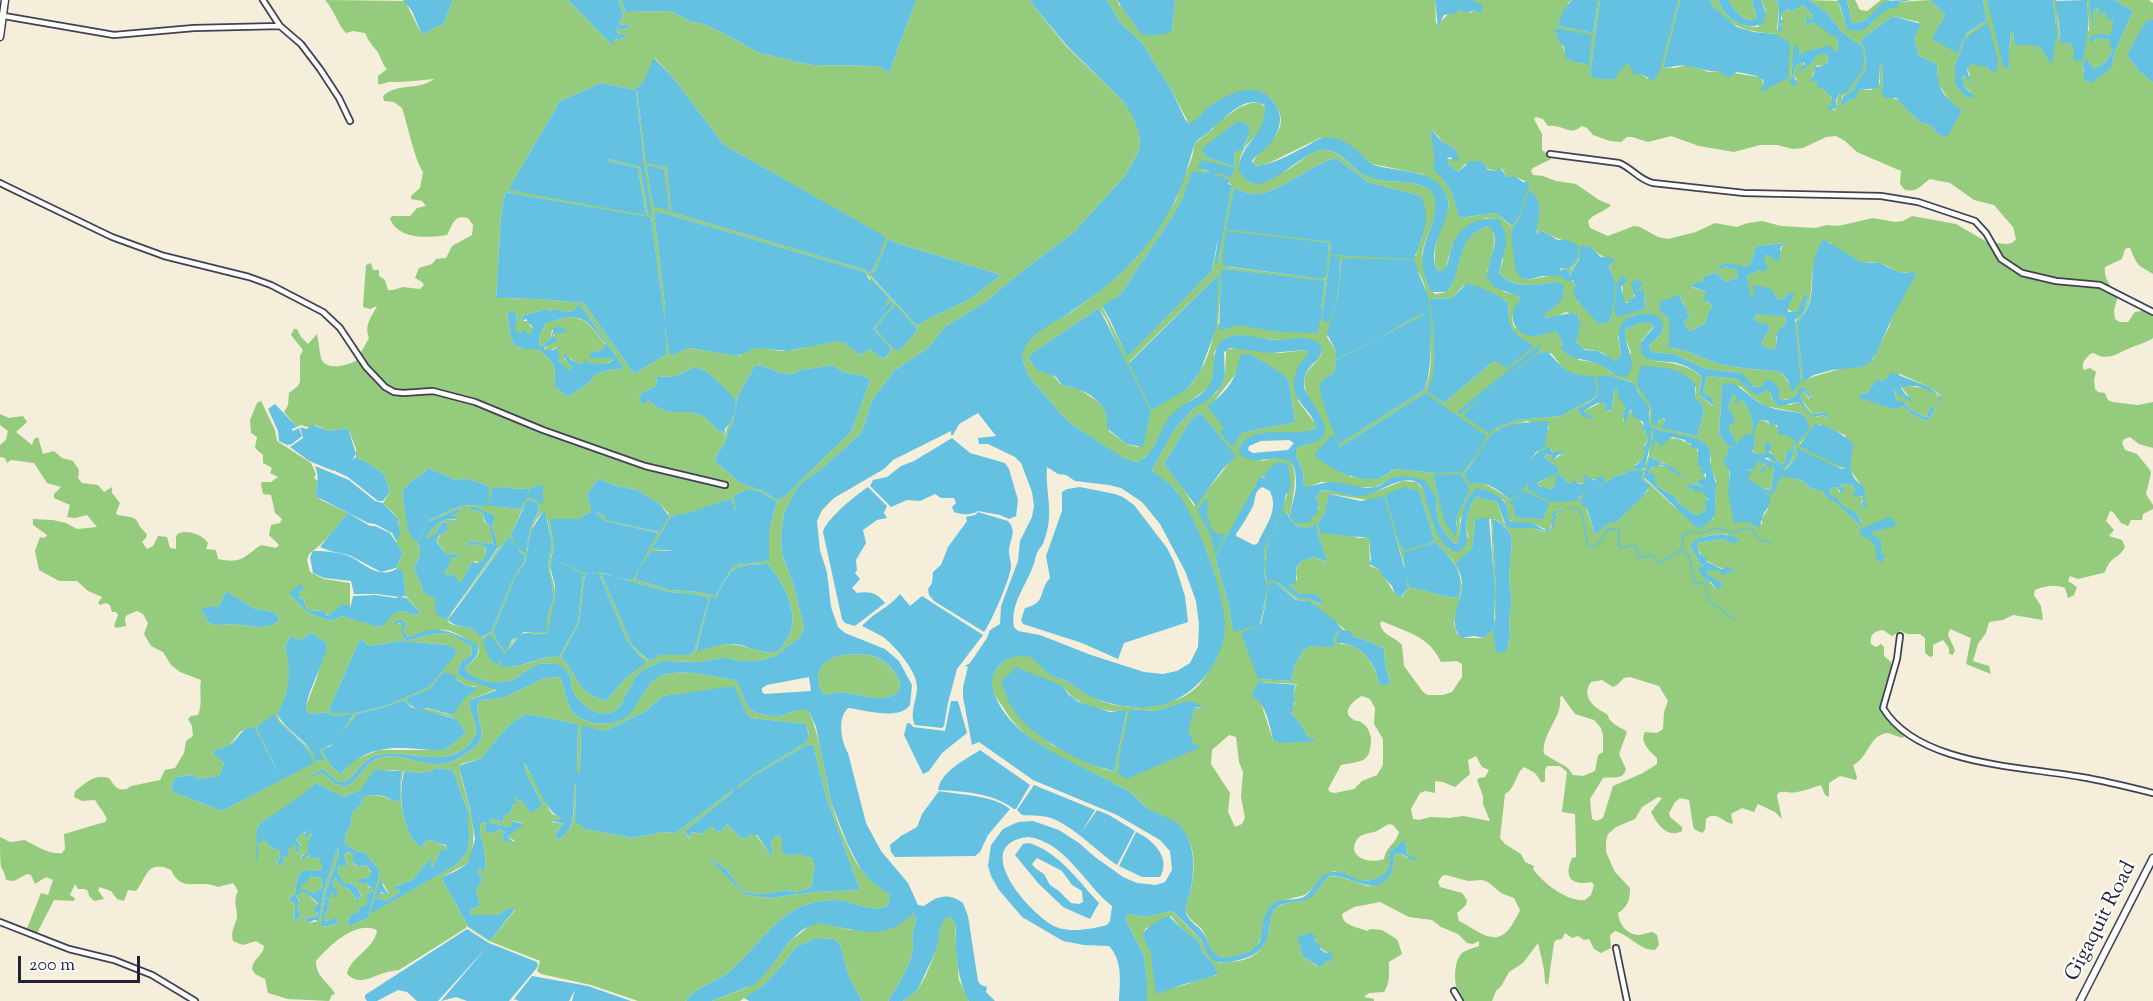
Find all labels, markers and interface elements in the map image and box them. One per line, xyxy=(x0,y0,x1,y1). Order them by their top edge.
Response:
street label: Gigaquit Road xyxy=(2061,858,2143,986)
scale bar xyxy=(21,944,142,982)
text: 200 m xyxy=(29,953,75,979)

